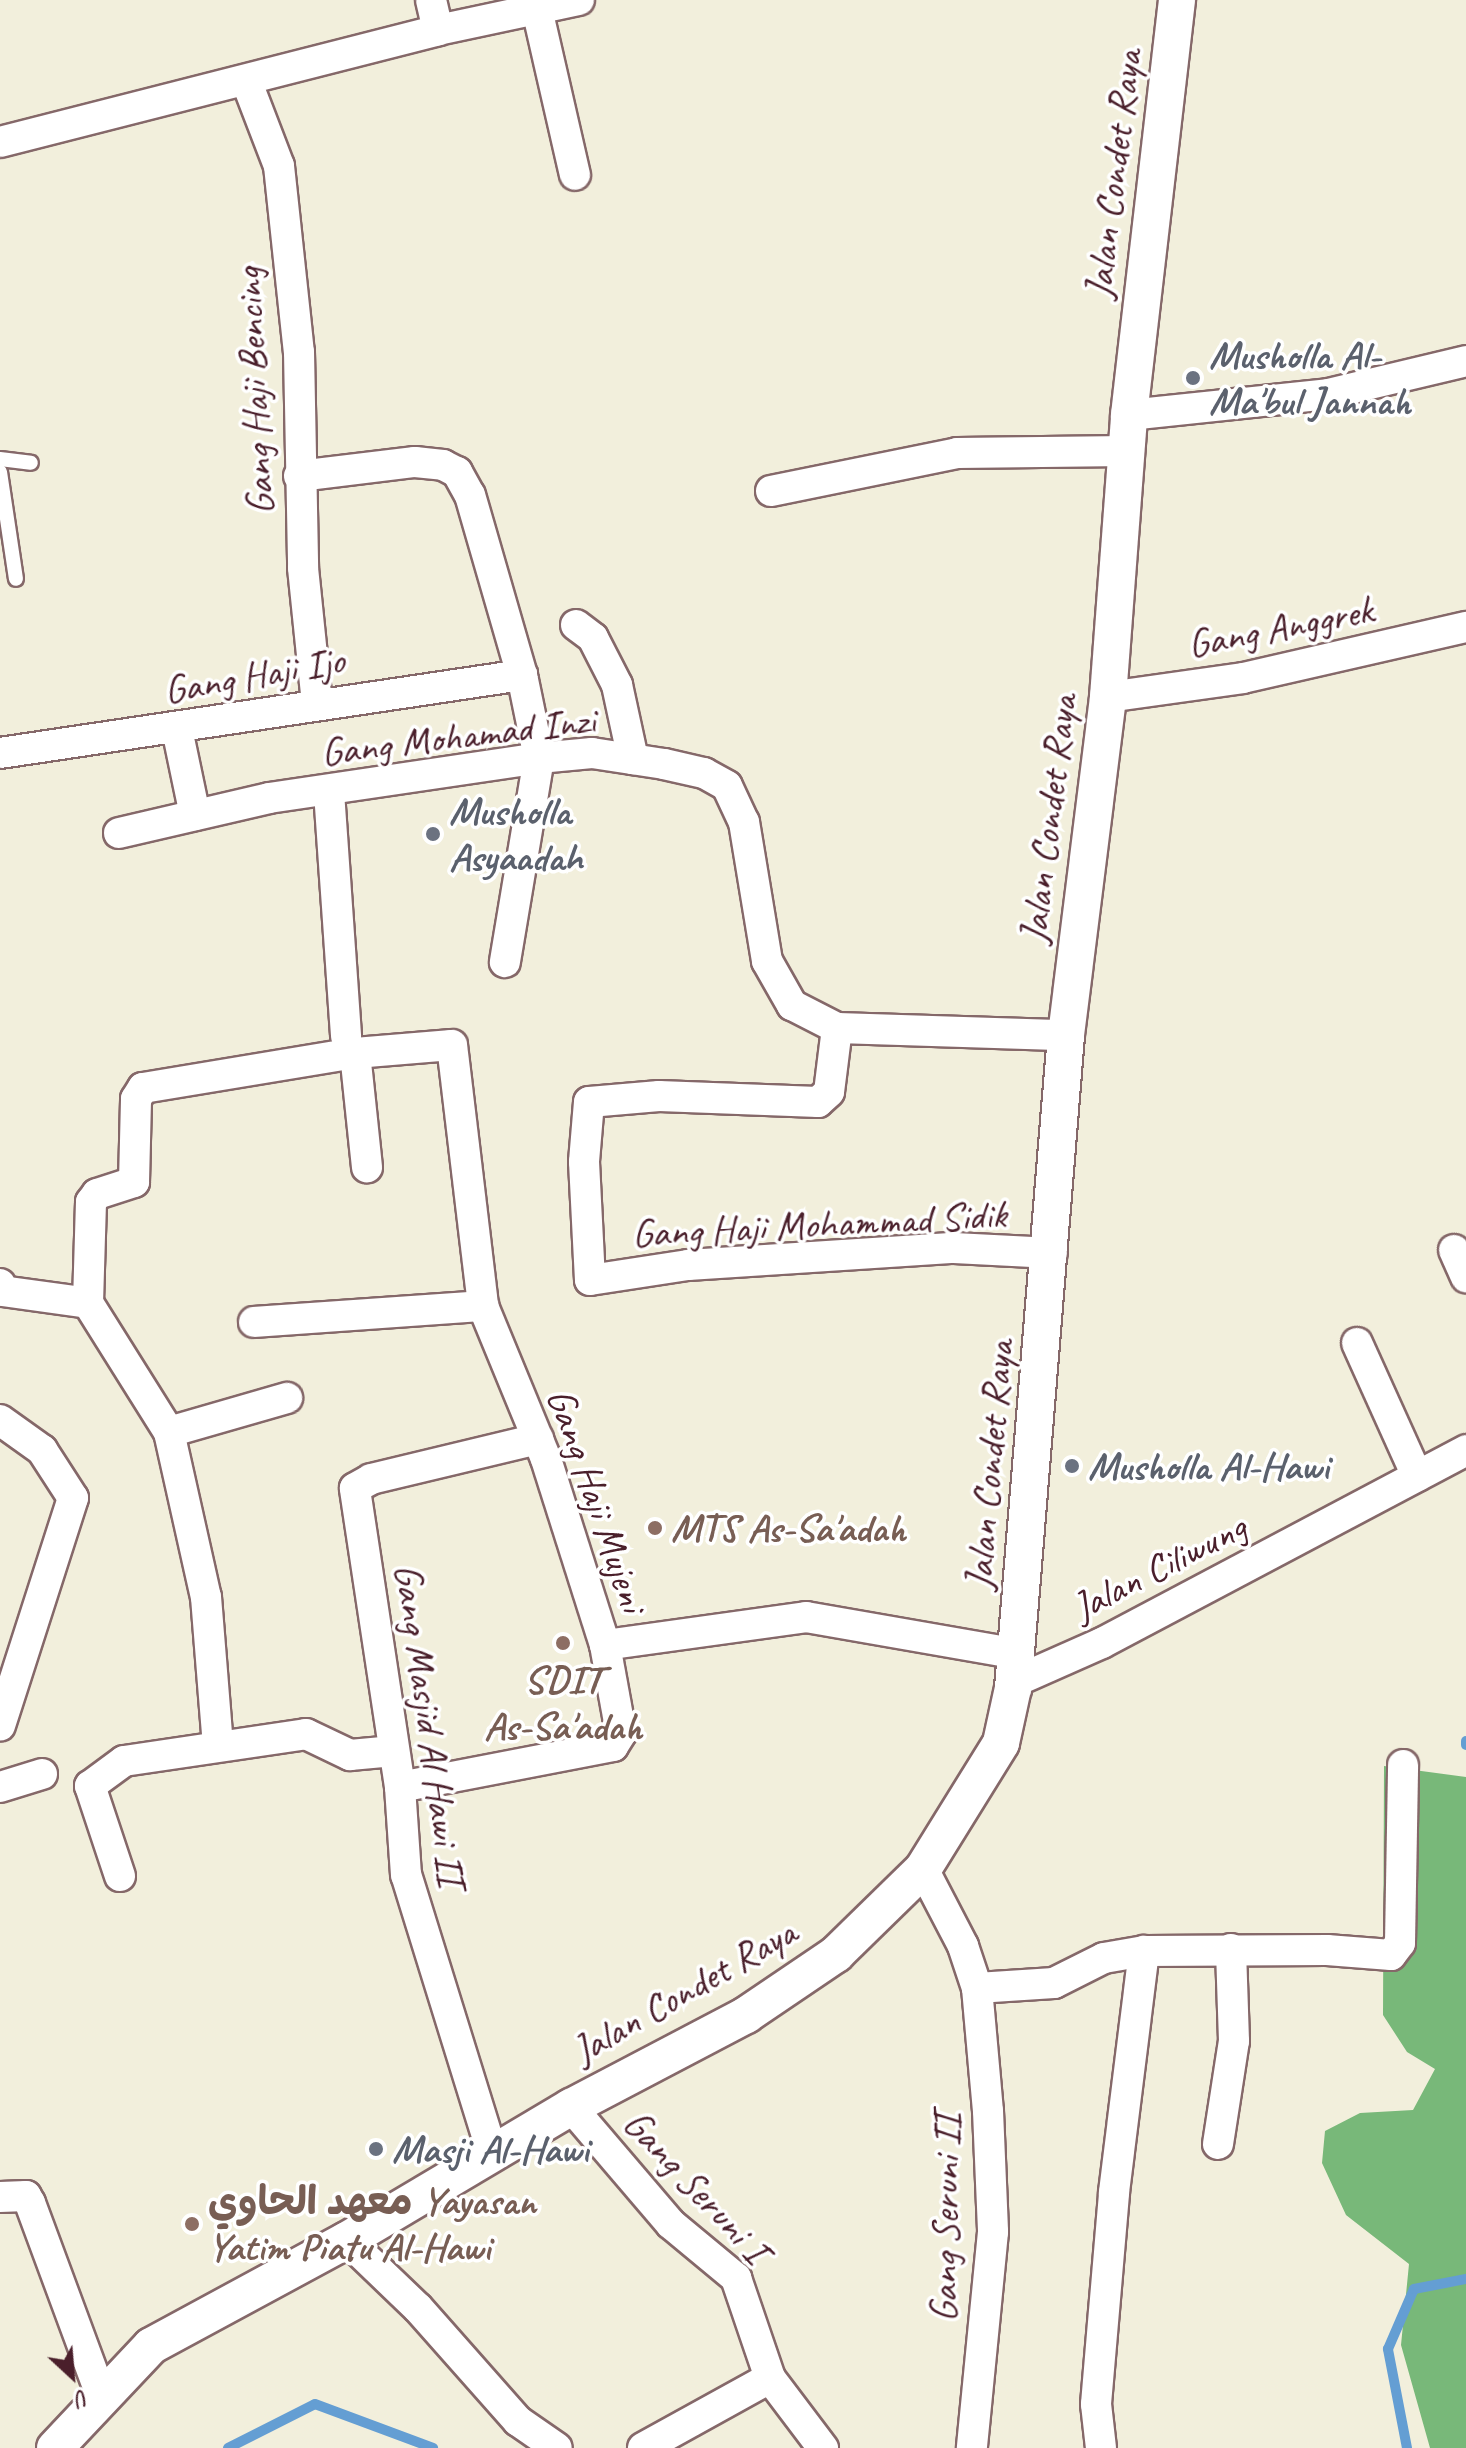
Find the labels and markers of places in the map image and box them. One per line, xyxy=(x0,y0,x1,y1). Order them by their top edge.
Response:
place label: Musholla Al- Ma'bul Jannah xyxy=(1209,331,1411,425)
marker: Musholla Al- Ma'bul Jannah xyxy=(1184,369,1202,387)
place label: Musholla Asyaadah xyxy=(449,787,583,881)
marker: Musholla Asyaadah xyxy=(424,825,442,843)
place label: Musholla Al-Hawi xyxy=(1088,1442,1329,1490)
marker: Musholla Al-Hawi xyxy=(1063,1457,1081,1475)
place label: MTS As-Sa'adah xyxy=(671,1504,905,1552)
marker: MTS As-Sa'adah xyxy=(646,1519,664,1537)
marker: SDIT As-Sa'adah xyxy=(554,1634,572,1652)
place label: SDIT As-Sa'adah xyxy=(484,1656,642,1750)
place label: Masji Al-Hawi xyxy=(392,2125,589,2173)
marker: Masji Al-Hawi xyxy=(367,2140,385,2158)
place label: معهد الحاوي Yayasan Yatim Piatu Al-Hawi xyxy=(208,2177,536,2271)
marker: معهد الحاوي Yayasan Yatim Piatu Al-Hawi xyxy=(183,2215,201,2233)

